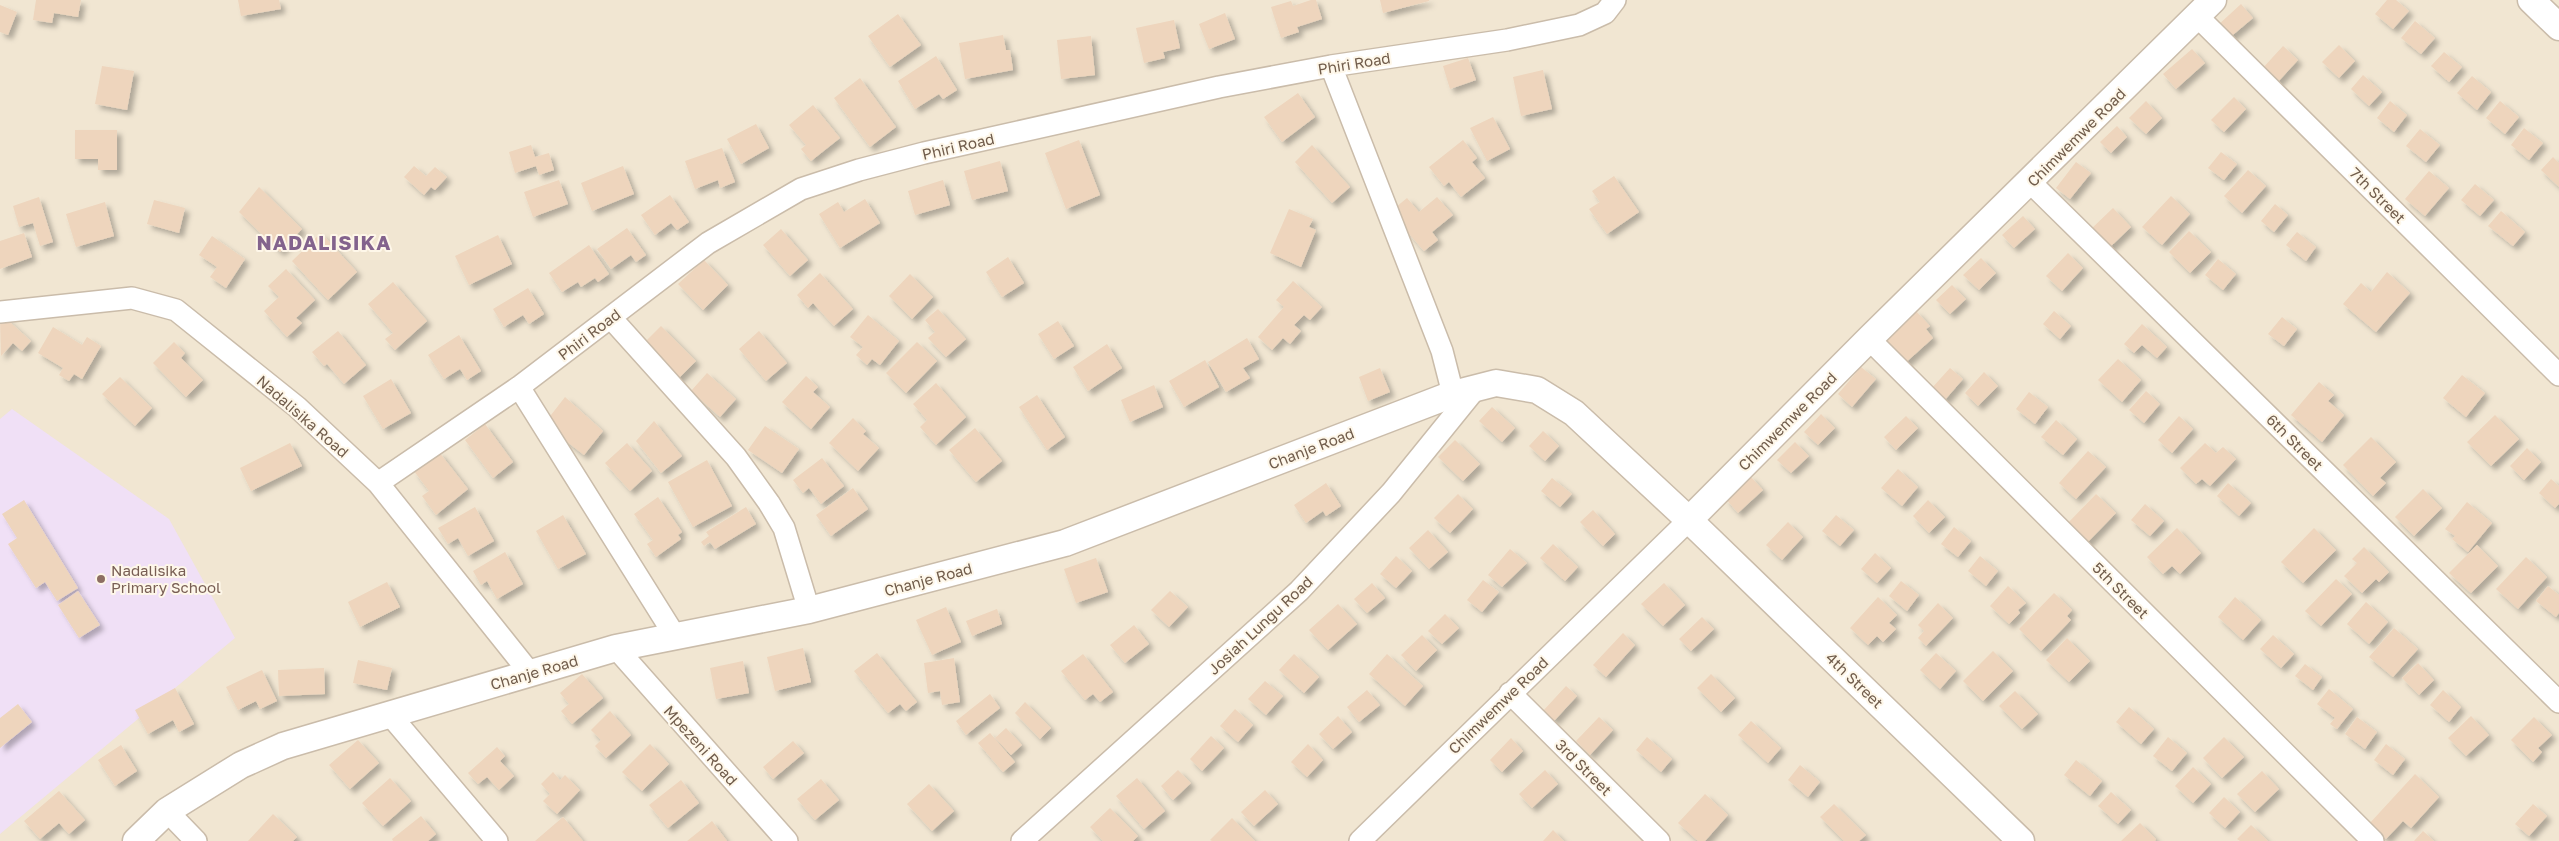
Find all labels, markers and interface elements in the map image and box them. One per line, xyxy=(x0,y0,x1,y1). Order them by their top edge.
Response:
street label: Phiri Road xyxy=(1316,48,1392,78)
street label: Chimwemwe Road xyxy=(2023,84,2129,190)
street label: Phiri Road xyxy=(920,129,996,163)
street label: 7th Street xyxy=(2346,163,2410,227)
district label: NADALISIKA xyxy=(257,230,391,254)
street label: Phiri Road xyxy=(554,305,624,363)
street label: Chimwemwe Road xyxy=(1734,368,1840,474)
street label: Nadalisika Road xyxy=(253,371,353,461)
street label: 6th Street xyxy=(2263,410,2327,474)
street label: Chanje Road xyxy=(1266,423,1356,473)
street label: 5th Street xyxy=(2089,558,2153,622)
street label: Chanje Road xyxy=(882,559,974,599)
place label: Nadalisika Primary School xyxy=(111,561,221,596)
street label: Josiah Lungu Road xyxy=(1204,572,1316,678)
marker: Nadalisika Primary School xyxy=(95,573,107,585)
street label: 4th Street xyxy=(1823,648,1887,712)
street label: Chanje Road xyxy=(488,651,580,693)
street label: Chimwemwe Road xyxy=(1444,653,1552,757)
street label: Mpezeni Road xyxy=(661,701,741,789)
street label: 3rd Street xyxy=(1552,735,1616,799)

